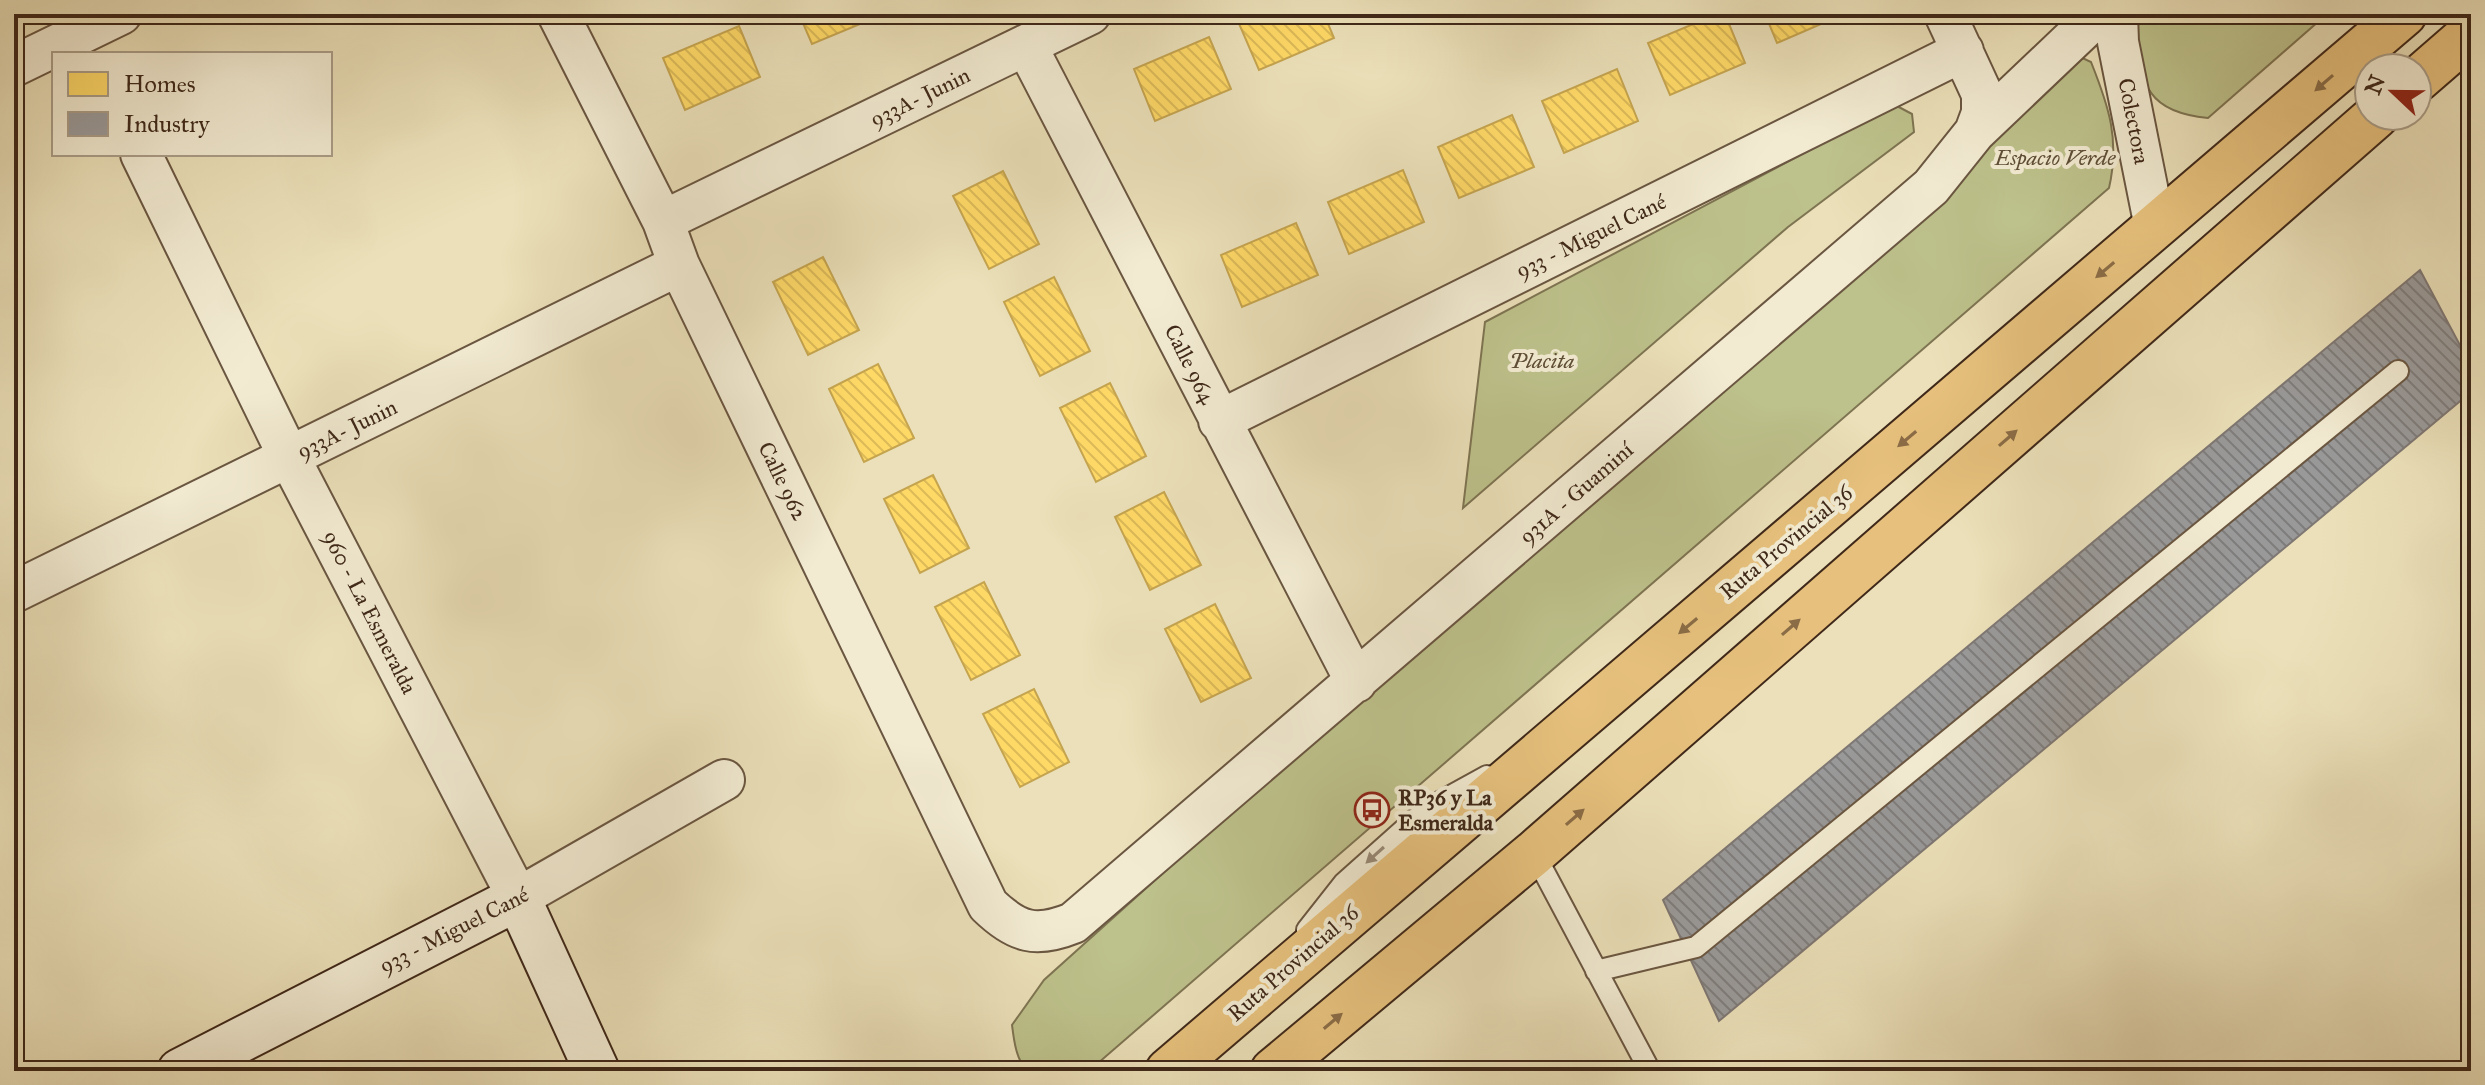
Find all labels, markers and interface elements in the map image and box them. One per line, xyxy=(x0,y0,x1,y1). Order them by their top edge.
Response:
legend xyxy=(52,52,332,156)
north arrow xyxy=(2353,52,2433,132)
street label: 933A- Junin xyxy=(866,61,975,133)
text: Homes xyxy=(124,69,196,99)
text: N xyxy=(2359,71,2391,98)
one-way arrow xyxy=(2314,74,2334,91)
street label: Colectora xyxy=(2112,76,2156,167)
text: Industry xyxy=(124,109,210,139)
park label: Espacio Verde xyxy=(1994,144,2116,171)
street label: 933 - Miguel Cané xyxy=(1511,188,1671,284)
one-way arrow xyxy=(2095,261,2115,278)
street label: Calle 964 xyxy=(1159,320,1222,409)
park label: Placita xyxy=(1510,347,1574,374)
street label: 933A- Junin xyxy=(293,393,402,465)
one-way arrow xyxy=(1897,430,1917,447)
one-way arrow xyxy=(1998,430,2018,447)
street label: 931A - Guaminí xyxy=(1513,436,1639,550)
street label: Calle 962 xyxy=(752,437,814,525)
street label: Ruta Provincial 36 xyxy=(1714,478,1858,605)
street label: 960 - La Esmeralda xyxy=(317,526,423,699)
one-way arrow xyxy=(1678,617,1698,634)
one-way arrow xyxy=(1782,619,1801,637)
place label: RP36 y La Esmeralda xyxy=(1398,784,1494,836)
bus stop icon: RP36 y La Esmeralda xyxy=(1353,791,1391,829)
one-way arrow xyxy=(1564,809,1584,826)
one-way arrow xyxy=(1366,846,1386,863)
street label: 933 - Miguel Cané xyxy=(375,880,534,979)
street label: Ruta Provincial 36 xyxy=(1222,898,1364,1027)
one-way arrow xyxy=(1323,1013,1343,1030)

